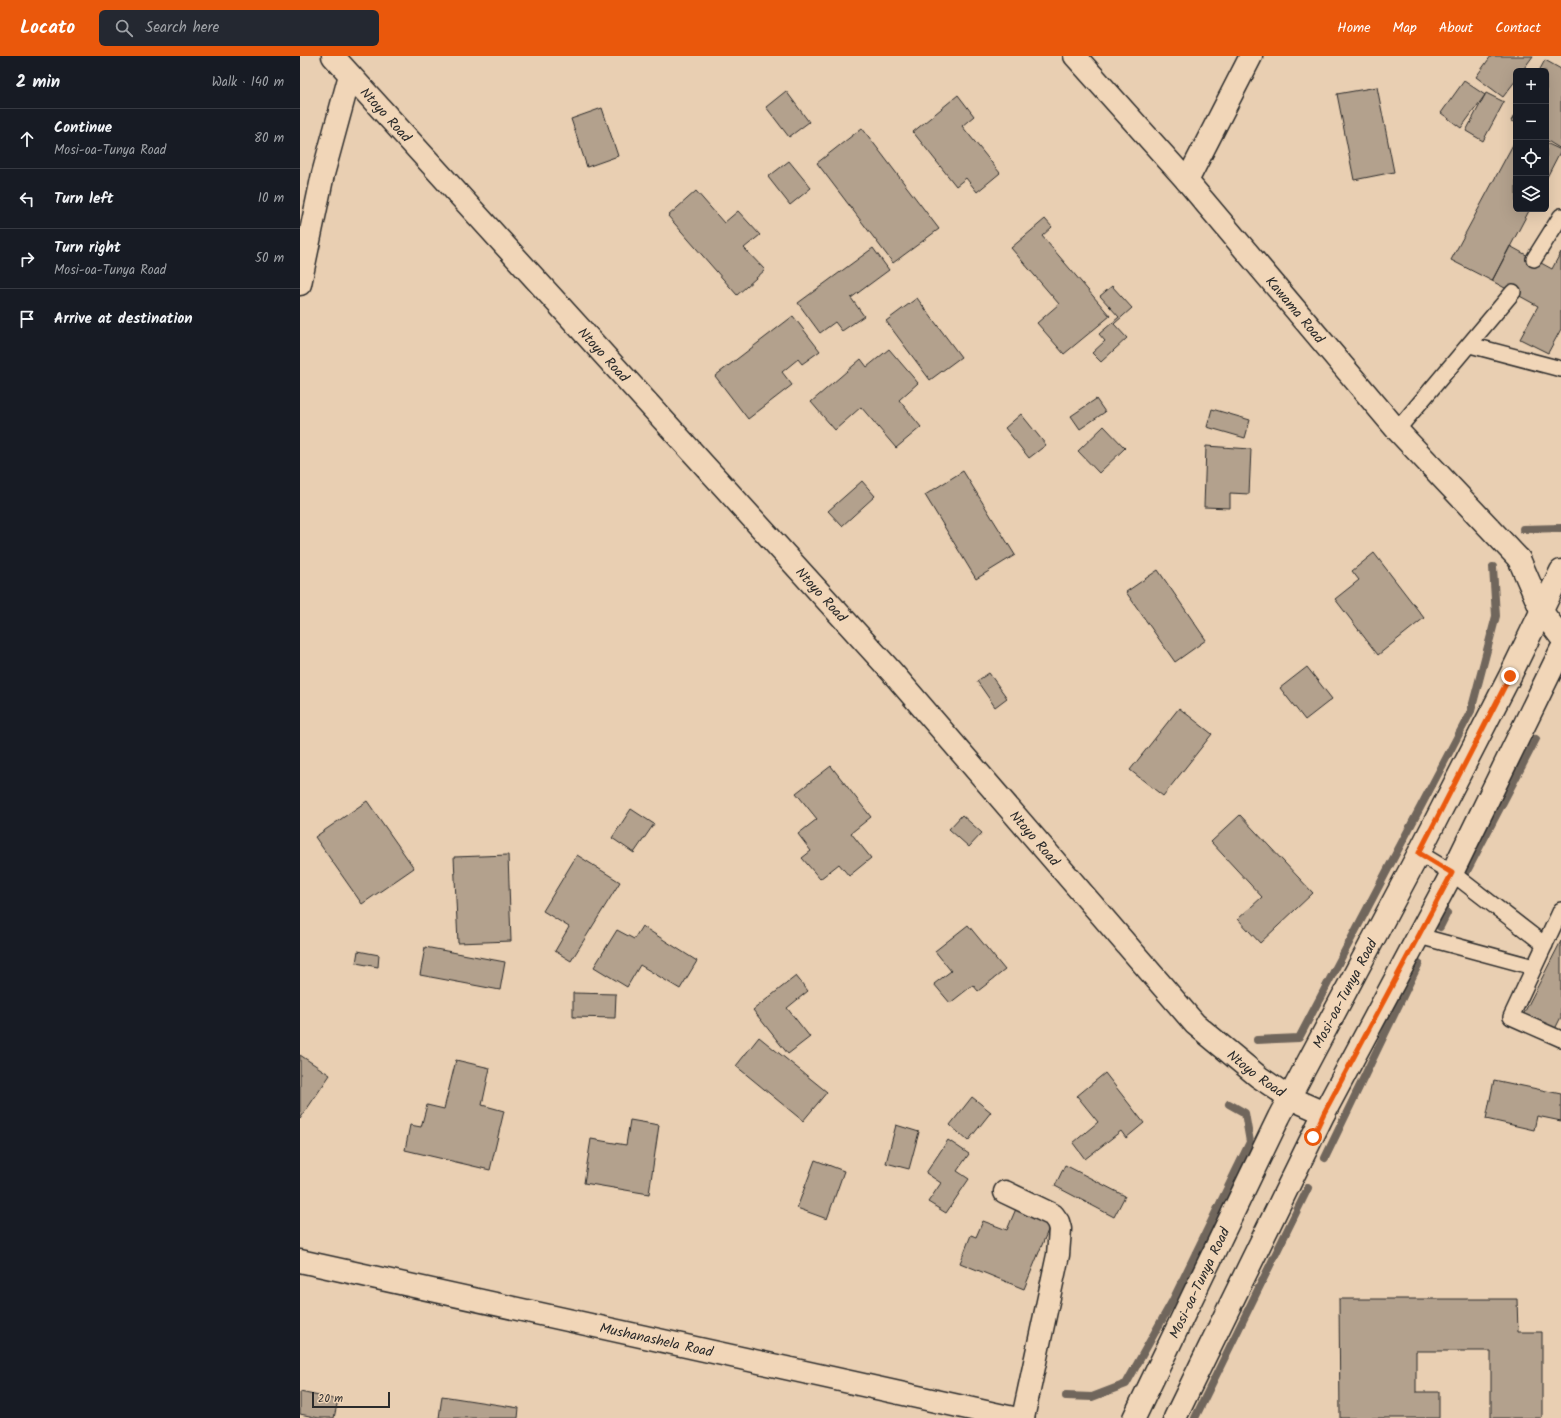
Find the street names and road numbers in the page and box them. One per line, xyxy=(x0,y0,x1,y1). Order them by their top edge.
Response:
street label: Ntoyo Road xyxy=(354,83,417,148)
street label: Kawama Road xyxy=(1260,272,1330,350)
street label: Ntoyo Road xyxy=(572,323,635,388)
street label: Ntoyo Road xyxy=(790,563,852,628)
street label: Ntoyo Road xyxy=(1004,806,1065,872)
street label: Mosi-oa-Tunya Road xyxy=(1307,934,1384,1053)
street label: Ntoyo Road xyxy=(1222,1045,1290,1104)
street label: Mosi-oa-Tunya Road xyxy=(1164,1223,1237,1343)
street label: Mushanashela Road xyxy=(598,1317,716,1364)

